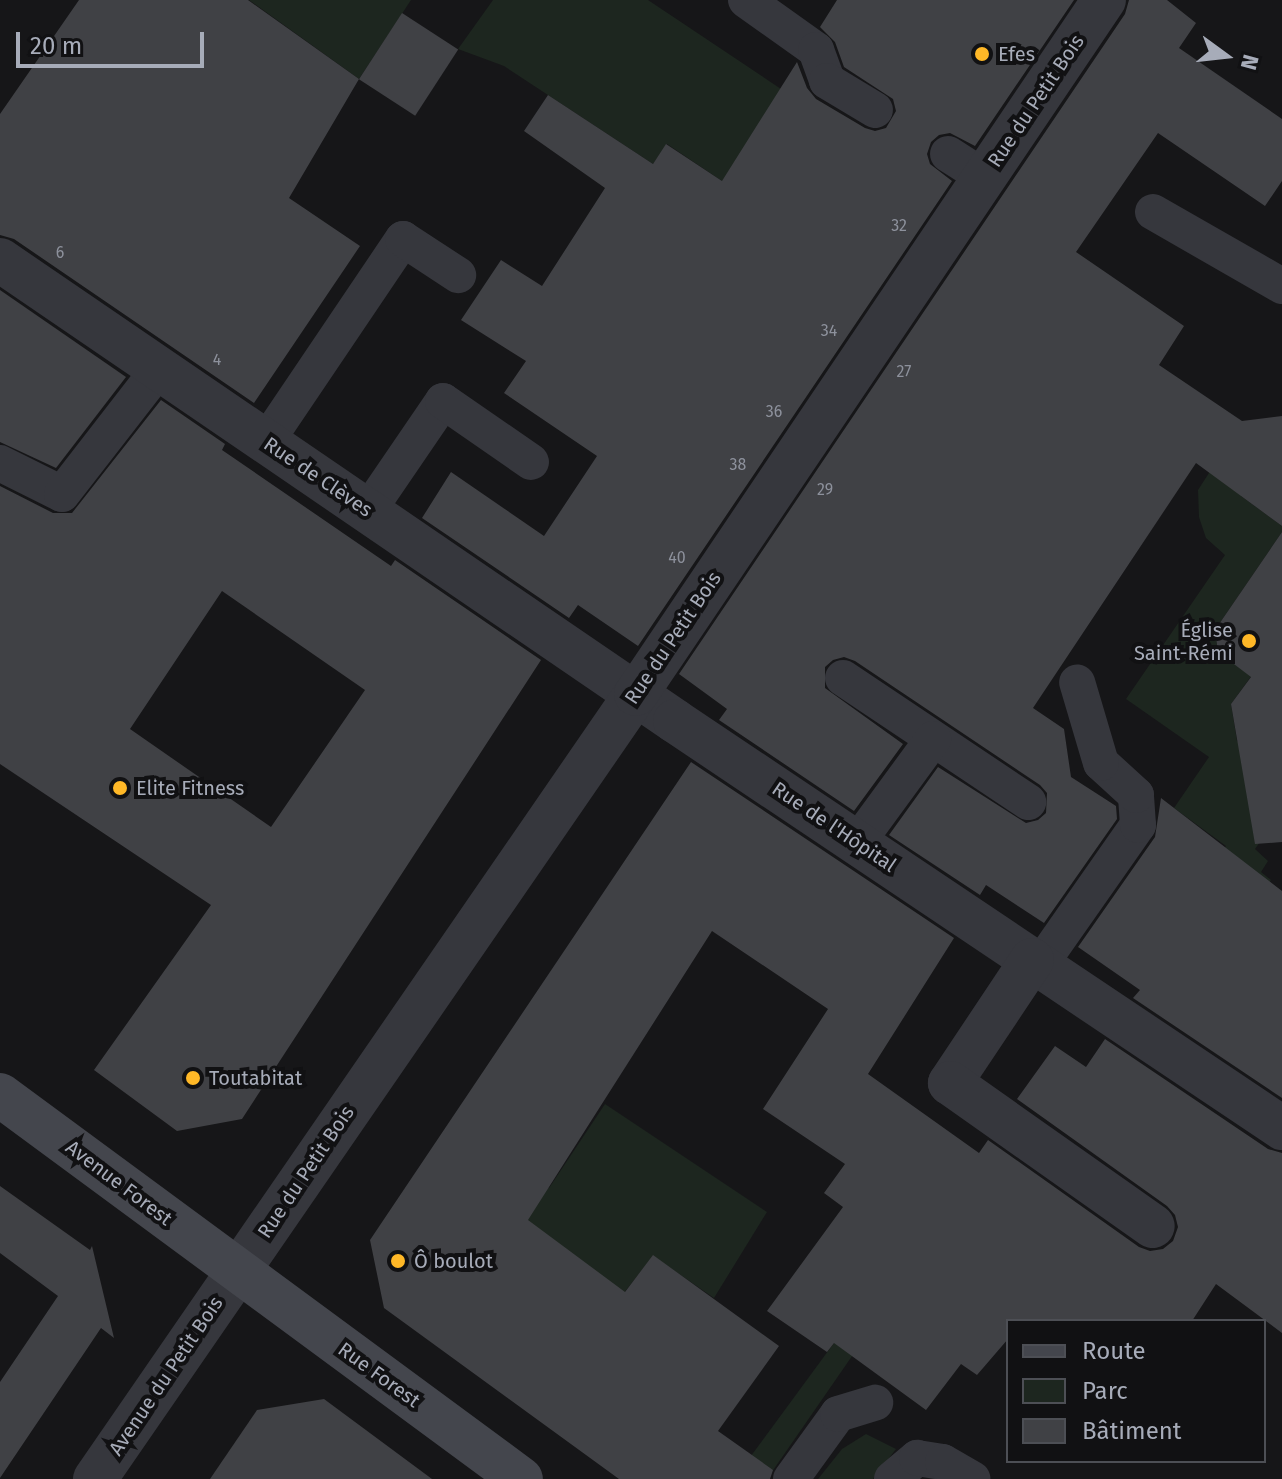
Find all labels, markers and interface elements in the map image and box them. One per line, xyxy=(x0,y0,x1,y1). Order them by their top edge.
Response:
scale bar xyxy=(20,16,208,66)
north arrow xyxy=(1186,16,1266,96)
street label: Rue du Petit Bois xyxy=(983,30,1089,172)
text: 20 m xyxy=(30,32,82,60)
place label: Efes xyxy=(998,42,1035,66)
marker: Efes xyxy=(973,45,991,63)
text: N xyxy=(1235,52,1265,73)
house number: 32 xyxy=(891,216,907,236)
house number: 6 xyxy=(56,243,64,263)
house number: 34 xyxy=(821,321,837,341)
house number: 4 xyxy=(213,350,221,370)
house number: 27 xyxy=(897,362,911,382)
house number: 36 xyxy=(766,402,782,422)
street label: Rue de Clèves xyxy=(259,432,377,522)
house number: 38 xyxy=(730,455,746,475)
house number: 29 xyxy=(817,480,833,500)
house number: 40 xyxy=(668,548,686,568)
street label: Rue du Petit Bois xyxy=(620,567,726,709)
place label: Église Saint-Rémi xyxy=(1134,618,1233,665)
marker: Église Saint-Rémi xyxy=(1240,632,1258,650)
place label: Elite Fitness xyxy=(136,776,244,800)
street label: Rue de l'Hôpital xyxy=(767,777,901,877)
marker: Elite Fitness xyxy=(111,779,129,797)
place label: Toutabitat xyxy=(209,1066,302,1090)
marker: Toutabitat xyxy=(184,1069,202,1087)
street label: Rue du Petit Bois xyxy=(253,1101,359,1243)
street label: Avenue Forest xyxy=(61,1135,177,1231)
place label: Ô boulot xyxy=(414,1249,493,1273)
marker: Ô boulot xyxy=(389,1252,407,1270)
street label: Avenue du Petit Bois xyxy=(104,1292,228,1460)
legend xyxy=(1006,1319,1266,1463)
street label: Rue Forest xyxy=(333,1337,425,1413)
text: Route xyxy=(1082,1337,1146,1365)
text: Parc xyxy=(1082,1377,1128,1405)
text: Bâtiment xyxy=(1082,1417,1181,1445)

